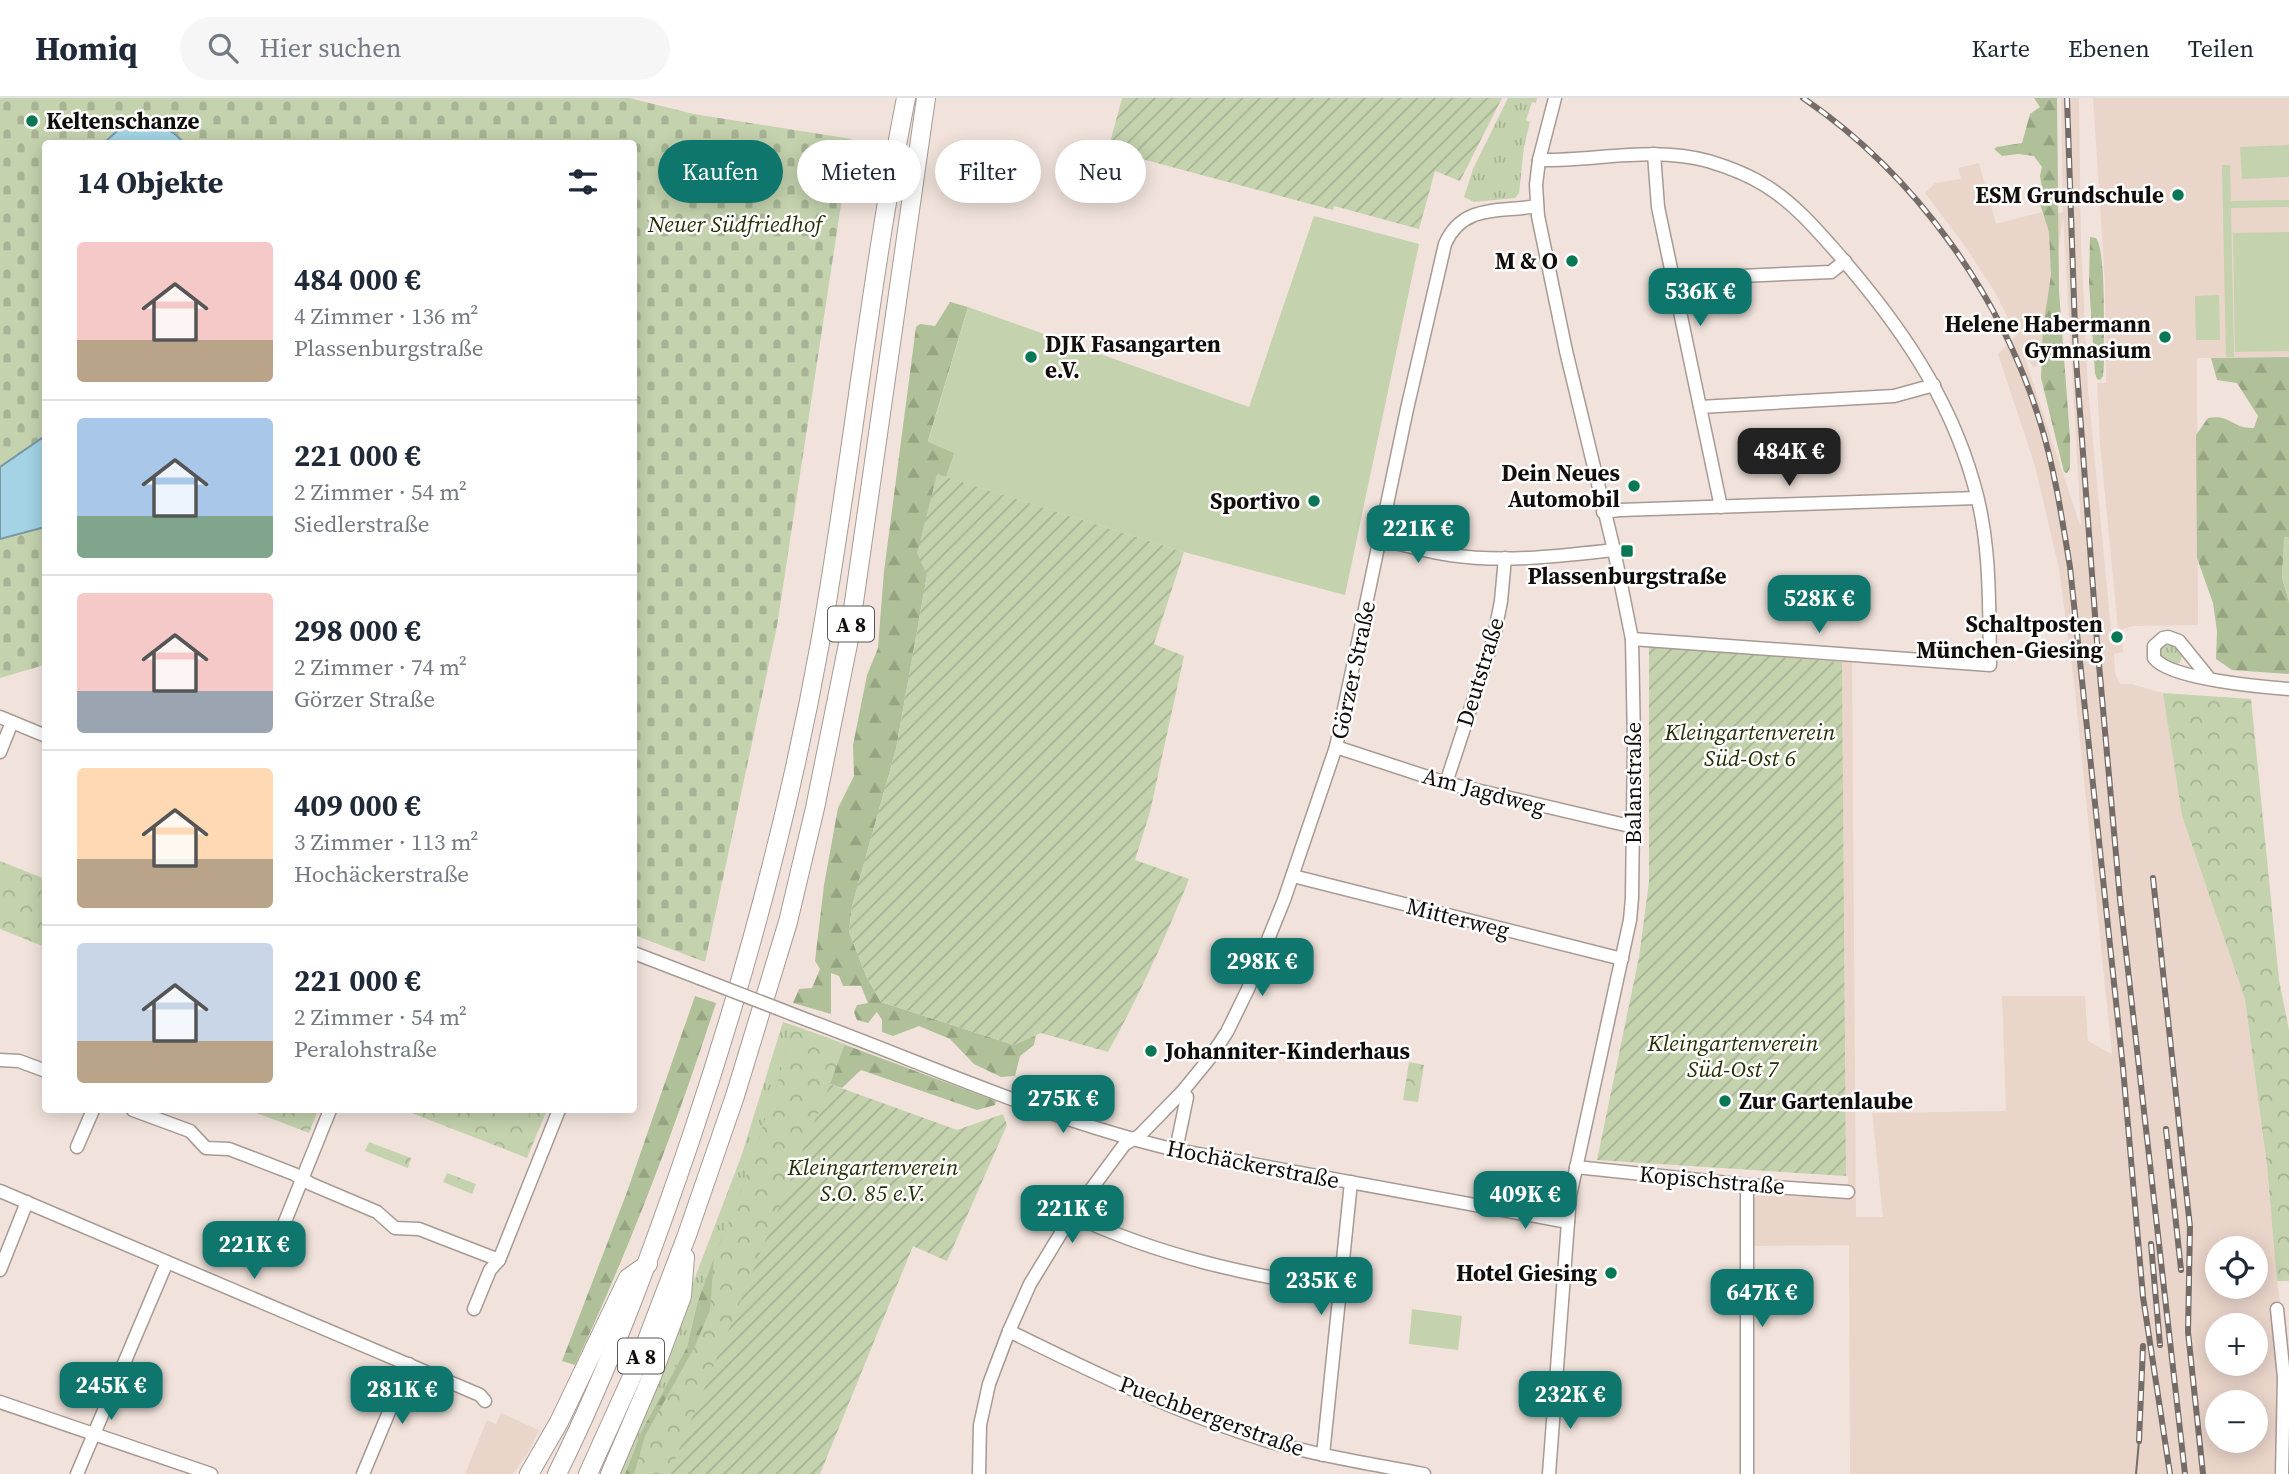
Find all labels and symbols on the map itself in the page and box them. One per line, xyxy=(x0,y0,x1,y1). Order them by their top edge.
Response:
place label: Keltenschanze xyxy=(46,105,199,137)
marker: Keltenschanze xyxy=(24,113,40,129)
place label: ESM Grundschule xyxy=(1975,179,2164,211)
marker: ESM Grundschule xyxy=(2170,187,2186,203)
park label: Neuer Südfriedhof xyxy=(647,208,826,240)
place label: M & O xyxy=(1495,245,1558,277)
marker: M & O xyxy=(1564,253,1580,269)
pin: 536K € xyxy=(1643,268,1757,328)
place label: Helene Habermann Gymnasium xyxy=(1945,308,2151,366)
place label: DJK Fasangarten e.V. xyxy=(1045,328,1221,386)
marker: Helene Habermann Gymnasium xyxy=(2157,329,2173,345)
marker: DJK Fasangarten e.V. xyxy=(1023,349,1039,365)
pin: 484K € xyxy=(1732,428,1846,488)
place label: Dein Neues Automobil xyxy=(1501,457,1620,515)
marker: Dein Neues Automobil xyxy=(1626,478,1642,494)
place label: Sportivo xyxy=(1210,485,1300,517)
marker: Sportivo xyxy=(1306,493,1322,509)
pin: 221K € xyxy=(1361,505,1475,565)
marker: Plassenburgstraße xyxy=(1619,543,1635,559)
place label: Plassenburgstraße xyxy=(1527,560,1727,592)
pin: 528K € xyxy=(1762,575,1876,635)
street label: Görzer Straße xyxy=(1323,598,1383,742)
road number: A 8 xyxy=(828,606,874,642)
place label: Schaltposten München-Giesing xyxy=(1916,608,2104,666)
street label: Deutstraße xyxy=(1448,613,1512,731)
marker: Schaltposten München-Giesing xyxy=(2109,629,2125,645)
park label: Kleingartenverein Süd-Ost 6 xyxy=(1664,716,1835,774)
street label: Balanstraße xyxy=(1617,722,1649,844)
street label: Am Jagdweg xyxy=(1419,759,1549,823)
street label: Mitterweg xyxy=(1403,890,1513,946)
pin: 298K € xyxy=(1205,939,1319,998)
park label: Kleingartenverein Süd-Ost 7 xyxy=(1647,1027,1818,1085)
place label: Johanniter-Kinderhaus xyxy=(1163,1035,1410,1067)
marker: Johanniter-Kinderhaus xyxy=(1143,1043,1159,1059)
pin: 275K € xyxy=(1006,1076,1120,1135)
place label: Zur Gartenlaube xyxy=(1739,1085,1913,1117)
marker: Zur Gartenlaube xyxy=(1717,1093,1733,1109)
street label: Hochäckerstraße xyxy=(1164,1132,1342,1196)
park label: Kleingartenverein S.O. 85 e.V. xyxy=(787,1151,958,1209)
street label: Kopischstraße xyxy=(1638,1158,1786,1202)
pin: 409K € xyxy=(1468,1172,1582,1231)
pin: 221K € xyxy=(1015,1186,1129,1245)
pin: 221K € xyxy=(197,1222,311,1281)
place label: Hotel Giesing xyxy=(1456,1257,1597,1289)
pin: 235K € xyxy=(1264,1258,1378,1317)
marker: Hotel Giesing xyxy=(1603,1265,1619,1281)
pin: 647K € xyxy=(1705,1270,1819,1329)
road number: A 8 xyxy=(618,1338,664,1374)
pin: 245K € xyxy=(54,1362,168,1422)
pin: 281K € xyxy=(345,1366,459,1426)
street label: Puechbergerstraße xyxy=(1115,1368,1309,1464)
pin: 232K € xyxy=(1513,1372,1627,1431)

